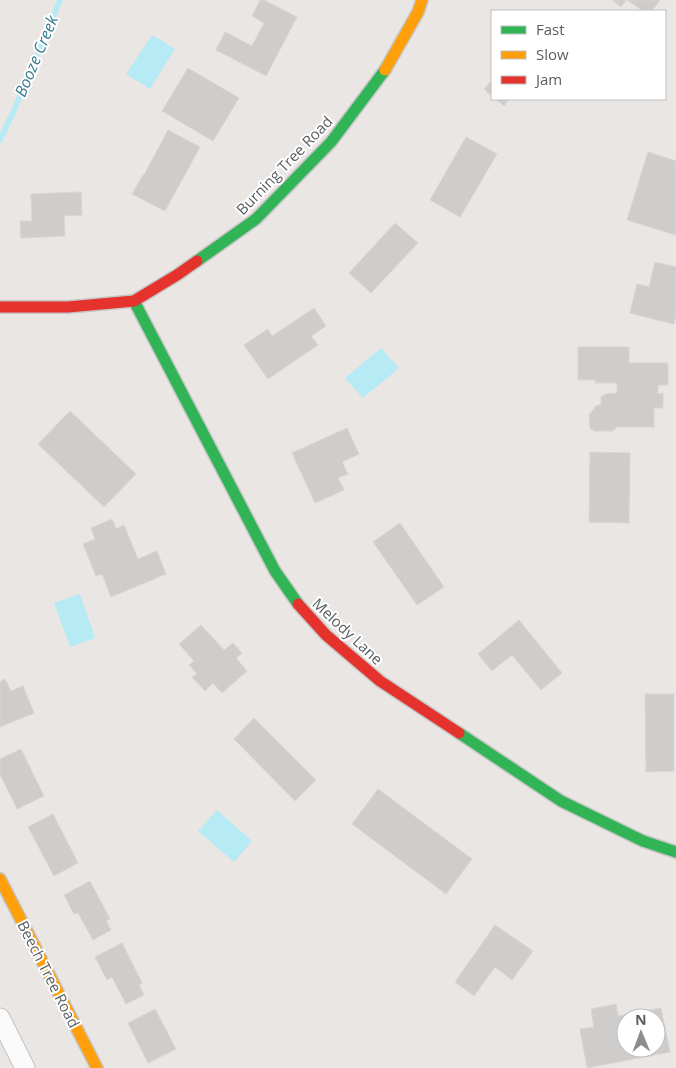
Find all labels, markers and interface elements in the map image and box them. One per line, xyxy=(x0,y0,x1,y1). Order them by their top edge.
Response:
legend xyxy=(491,10,666,100)
water label: Booze Creek xyxy=(9,11,63,100)
text: Fast xyxy=(536,19,565,39)
text: Slow xyxy=(536,44,569,64)
text: Jam xyxy=(534,69,562,89)
street label: Burning Tree Road xyxy=(232,111,336,219)
street label: Melody Lane xyxy=(309,593,387,669)
street label: Beech Tree Road xyxy=(13,917,85,1031)
north arrow xyxy=(616,1008,666,1058)
text: N xyxy=(635,1010,647,1029)

